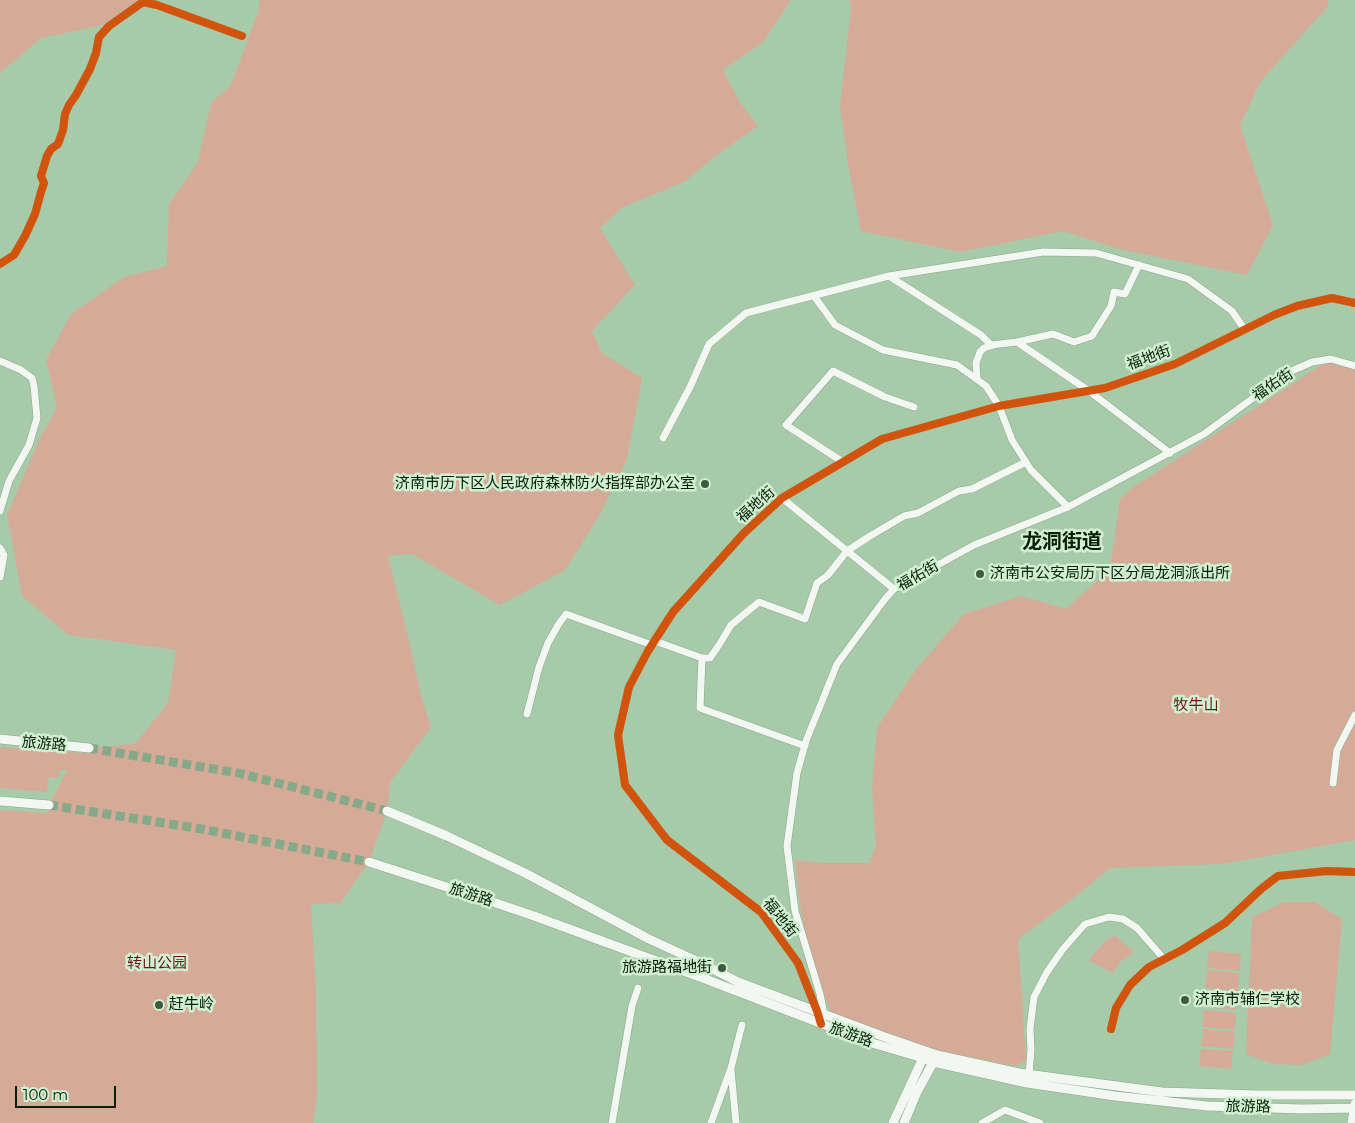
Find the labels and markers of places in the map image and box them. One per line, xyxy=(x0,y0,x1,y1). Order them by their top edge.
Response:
place label: 济南市历下区人民政府森林防火指挥部办公室 xyxy=(395,475,695,493)
marker: 济南市历下区人民政府森林防火指挥部办公室 xyxy=(699,478,711,490)
place label: 济南市公安局历下区分局龙洞派出所 xyxy=(990,565,1230,583)
marker: 济南市公安局历下区分局龙洞派出所 xyxy=(974,568,986,580)
place label: 旅游路福地街 xyxy=(622,959,712,977)
marker: 旅游路福地街 xyxy=(716,962,728,974)
place label: 济南市辅仁学校 xyxy=(1195,991,1300,1009)
marker: 济南市辅仁学校 xyxy=(1179,994,1191,1006)
place label: 赶牛岭 xyxy=(169,996,214,1014)
marker: 赶牛岭 xyxy=(153,999,165,1011)

